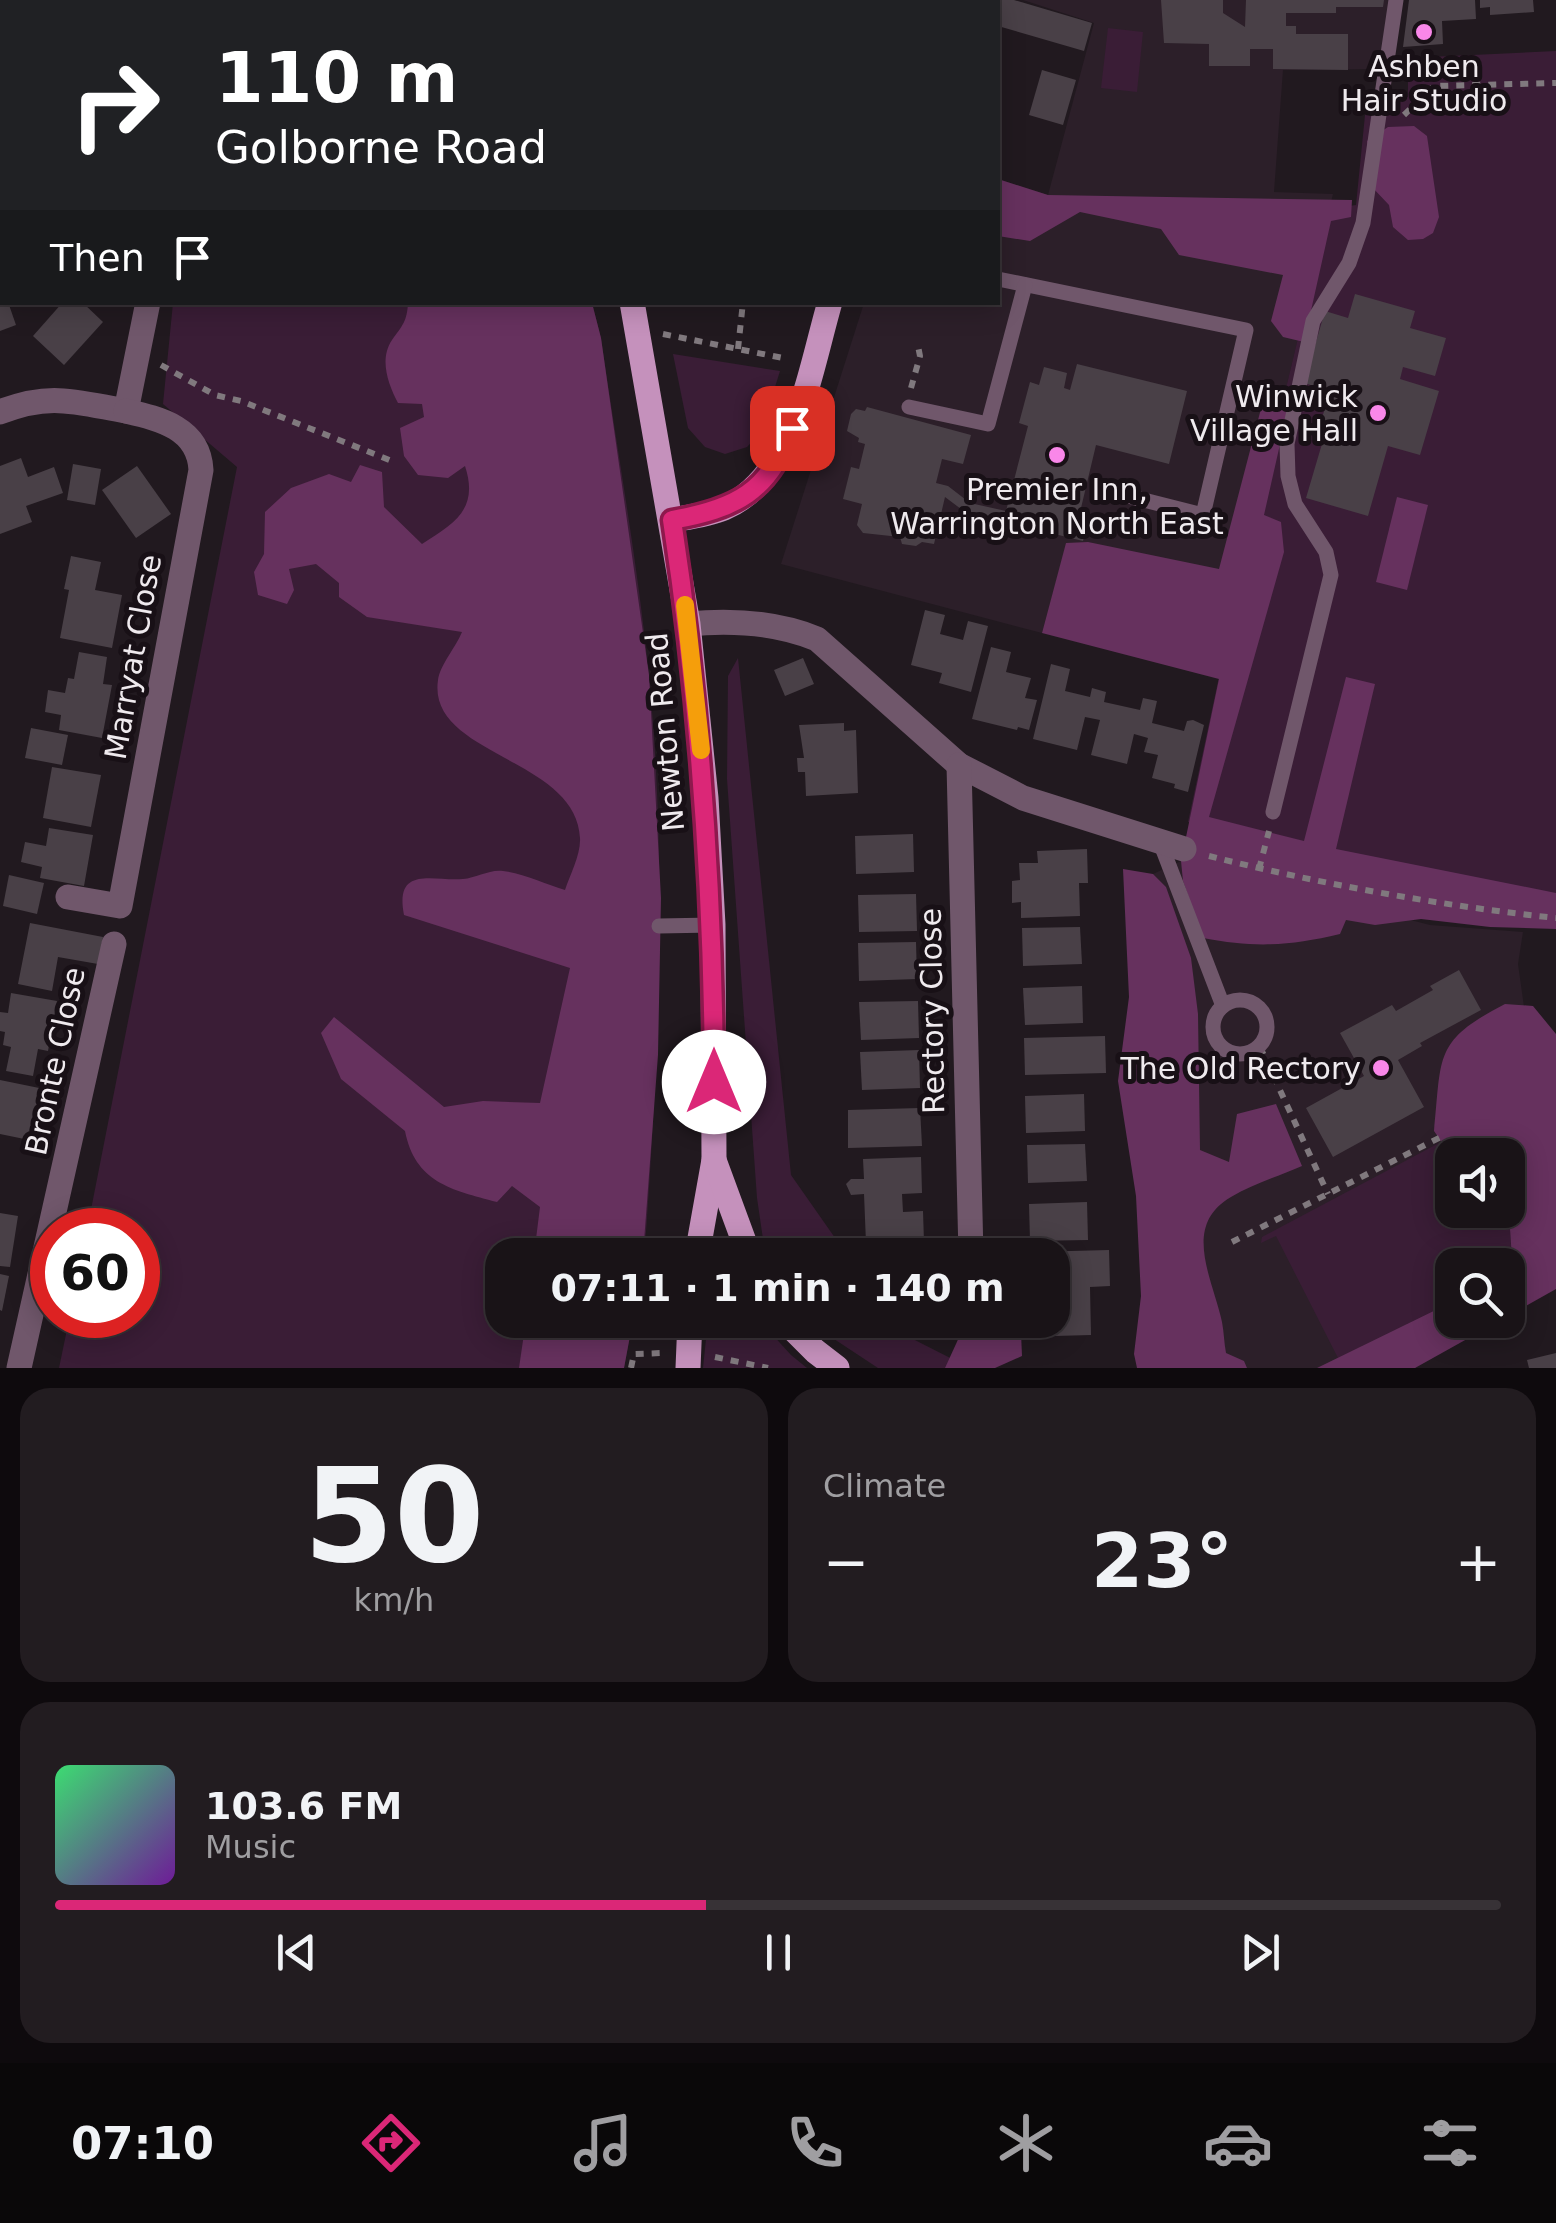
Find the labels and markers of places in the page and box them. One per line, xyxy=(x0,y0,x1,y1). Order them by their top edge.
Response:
marker: Ashben Hair Studio xyxy=(1413,21,1435,43)
place label: Ashben Hair Studio xyxy=(1341,49,1507,118)
place label: Winwick Village Hall xyxy=(1190,379,1359,448)
pin xyxy=(750,386,835,471)
marker: Winwick Village Hall xyxy=(1367,402,1389,424)
marker: Premier Inn, Warrington North East xyxy=(1046,444,1068,466)
place label: Premier Inn, Warrington North East xyxy=(890,472,1224,541)
place label: The Old Rectory xyxy=(1119,1051,1361,1086)
marker: The Old Rectory xyxy=(1370,1057,1392,1079)

